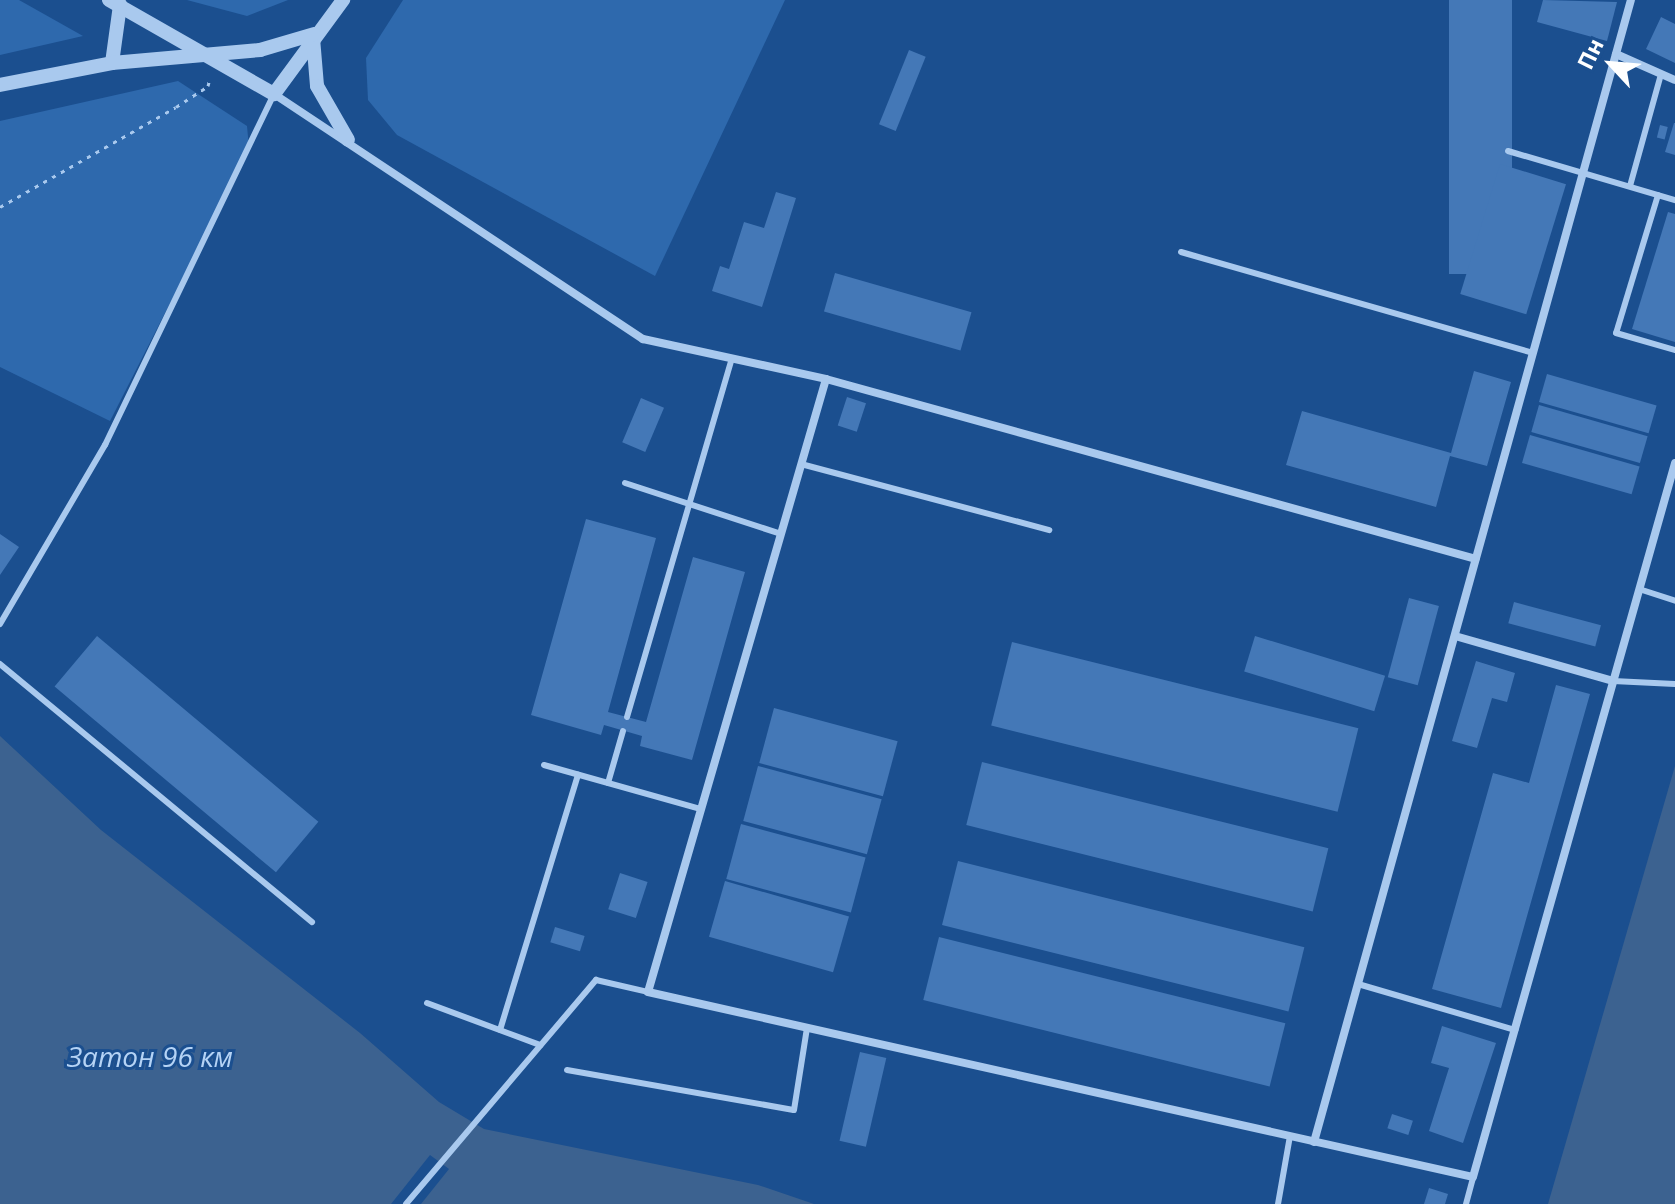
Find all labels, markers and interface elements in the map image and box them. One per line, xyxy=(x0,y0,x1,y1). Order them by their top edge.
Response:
north arrow xyxy=(1571,24,1651,104)
text: Пн xyxy=(1569,33,1610,74)
water label: Затон 96 км xyxy=(67,1039,233,1073)

